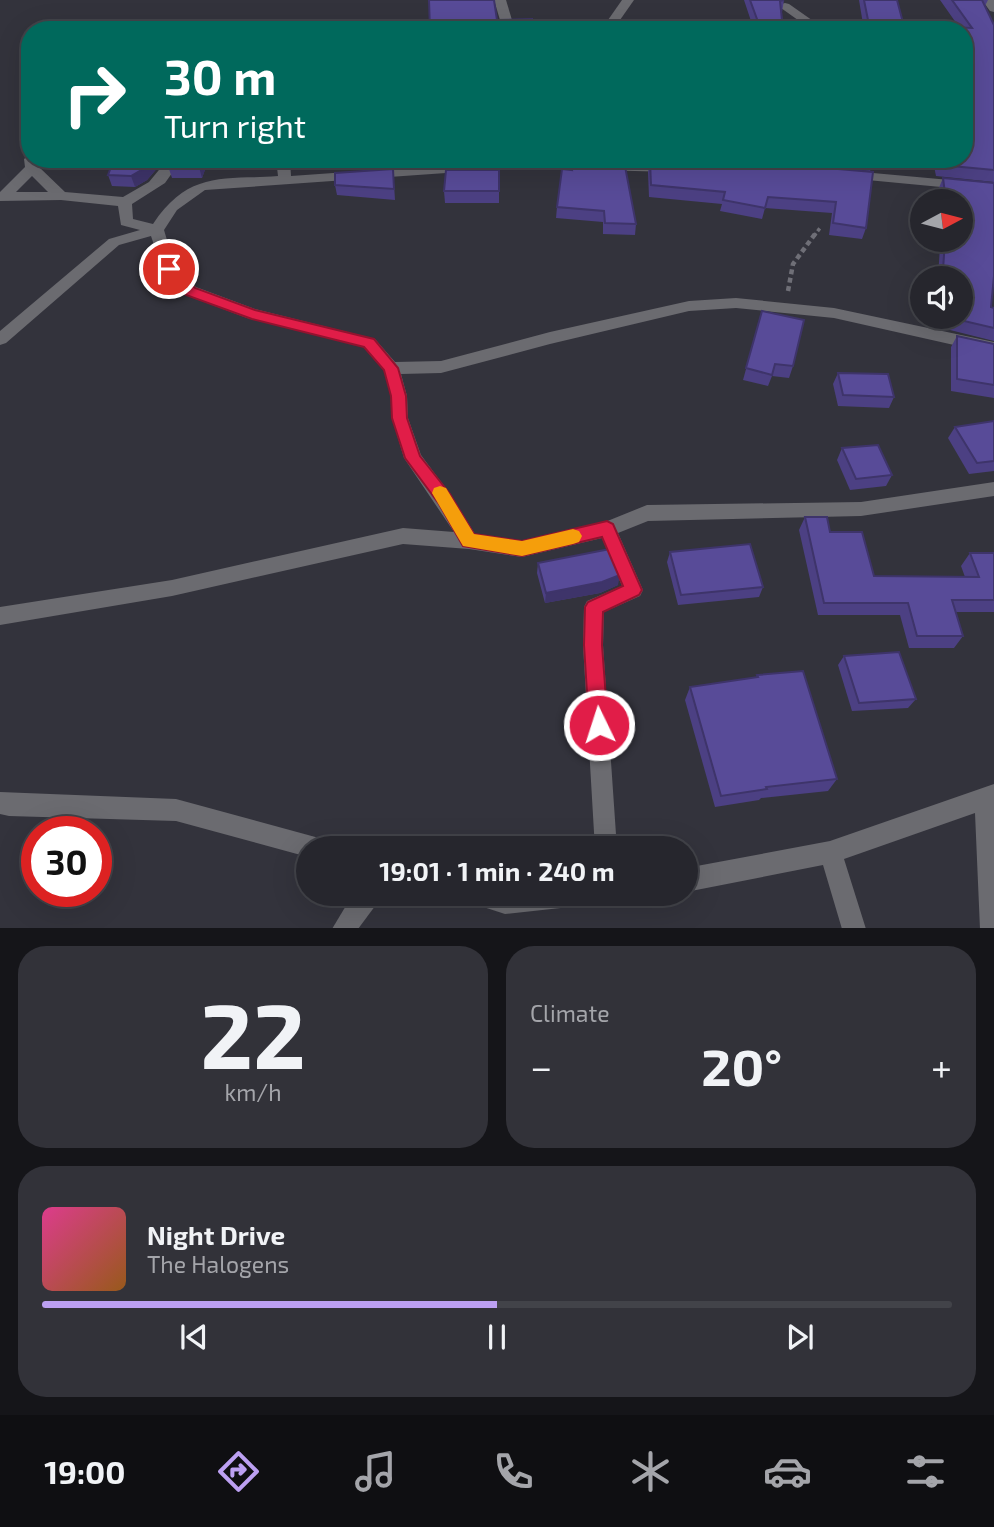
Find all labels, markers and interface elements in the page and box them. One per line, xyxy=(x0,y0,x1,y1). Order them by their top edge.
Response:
text: 30 m xyxy=(164,46,276,105)
icon: right xyxy=(49,49,140,140)
text: Turn right xyxy=(164,106,306,144)
north arrow xyxy=(910,189,973,252)
map controls xyxy=(910,189,973,329)
pin xyxy=(139,239,199,299)
icon: arrive xyxy=(150,250,188,288)
button: sound xyxy=(910,266,973,329)
position arrow xyxy=(562,688,636,762)
speed limit sign: 30 xyxy=(21,816,112,907)
text: 19:01 · 1 min · 240 m xyxy=(379,855,615,886)
text: 22 xyxy=(200,978,306,1087)
text: Climate xyxy=(530,999,610,1027)
text: 20° xyxy=(701,1034,782,1096)
text: − xyxy=(530,1043,552,1089)
text: + xyxy=(931,1043,952,1089)
text: km/h xyxy=(224,1078,282,1106)
text: Night Drive xyxy=(147,1219,285,1250)
text: The Halogens xyxy=(147,1250,289,1278)
icon: previous xyxy=(175,1318,213,1356)
icon: pause xyxy=(478,1318,516,1356)
icon: next xyxy=(781,1318,819,1356)
icon: directions xyxy=(214,1447,263,1496)
icon: music xyxy=(351,1447,400,1496)
icon: phone xyxy=(489,1447,538,1496)
icon: climate xyxy=(626,1447,675,1496)
icon: car xyxy=(763,1447,812,1496)
icon: filters xyxy=(901,1447,950,1496)
text: 19:00 xyxy=(44,1452,126,1490)

